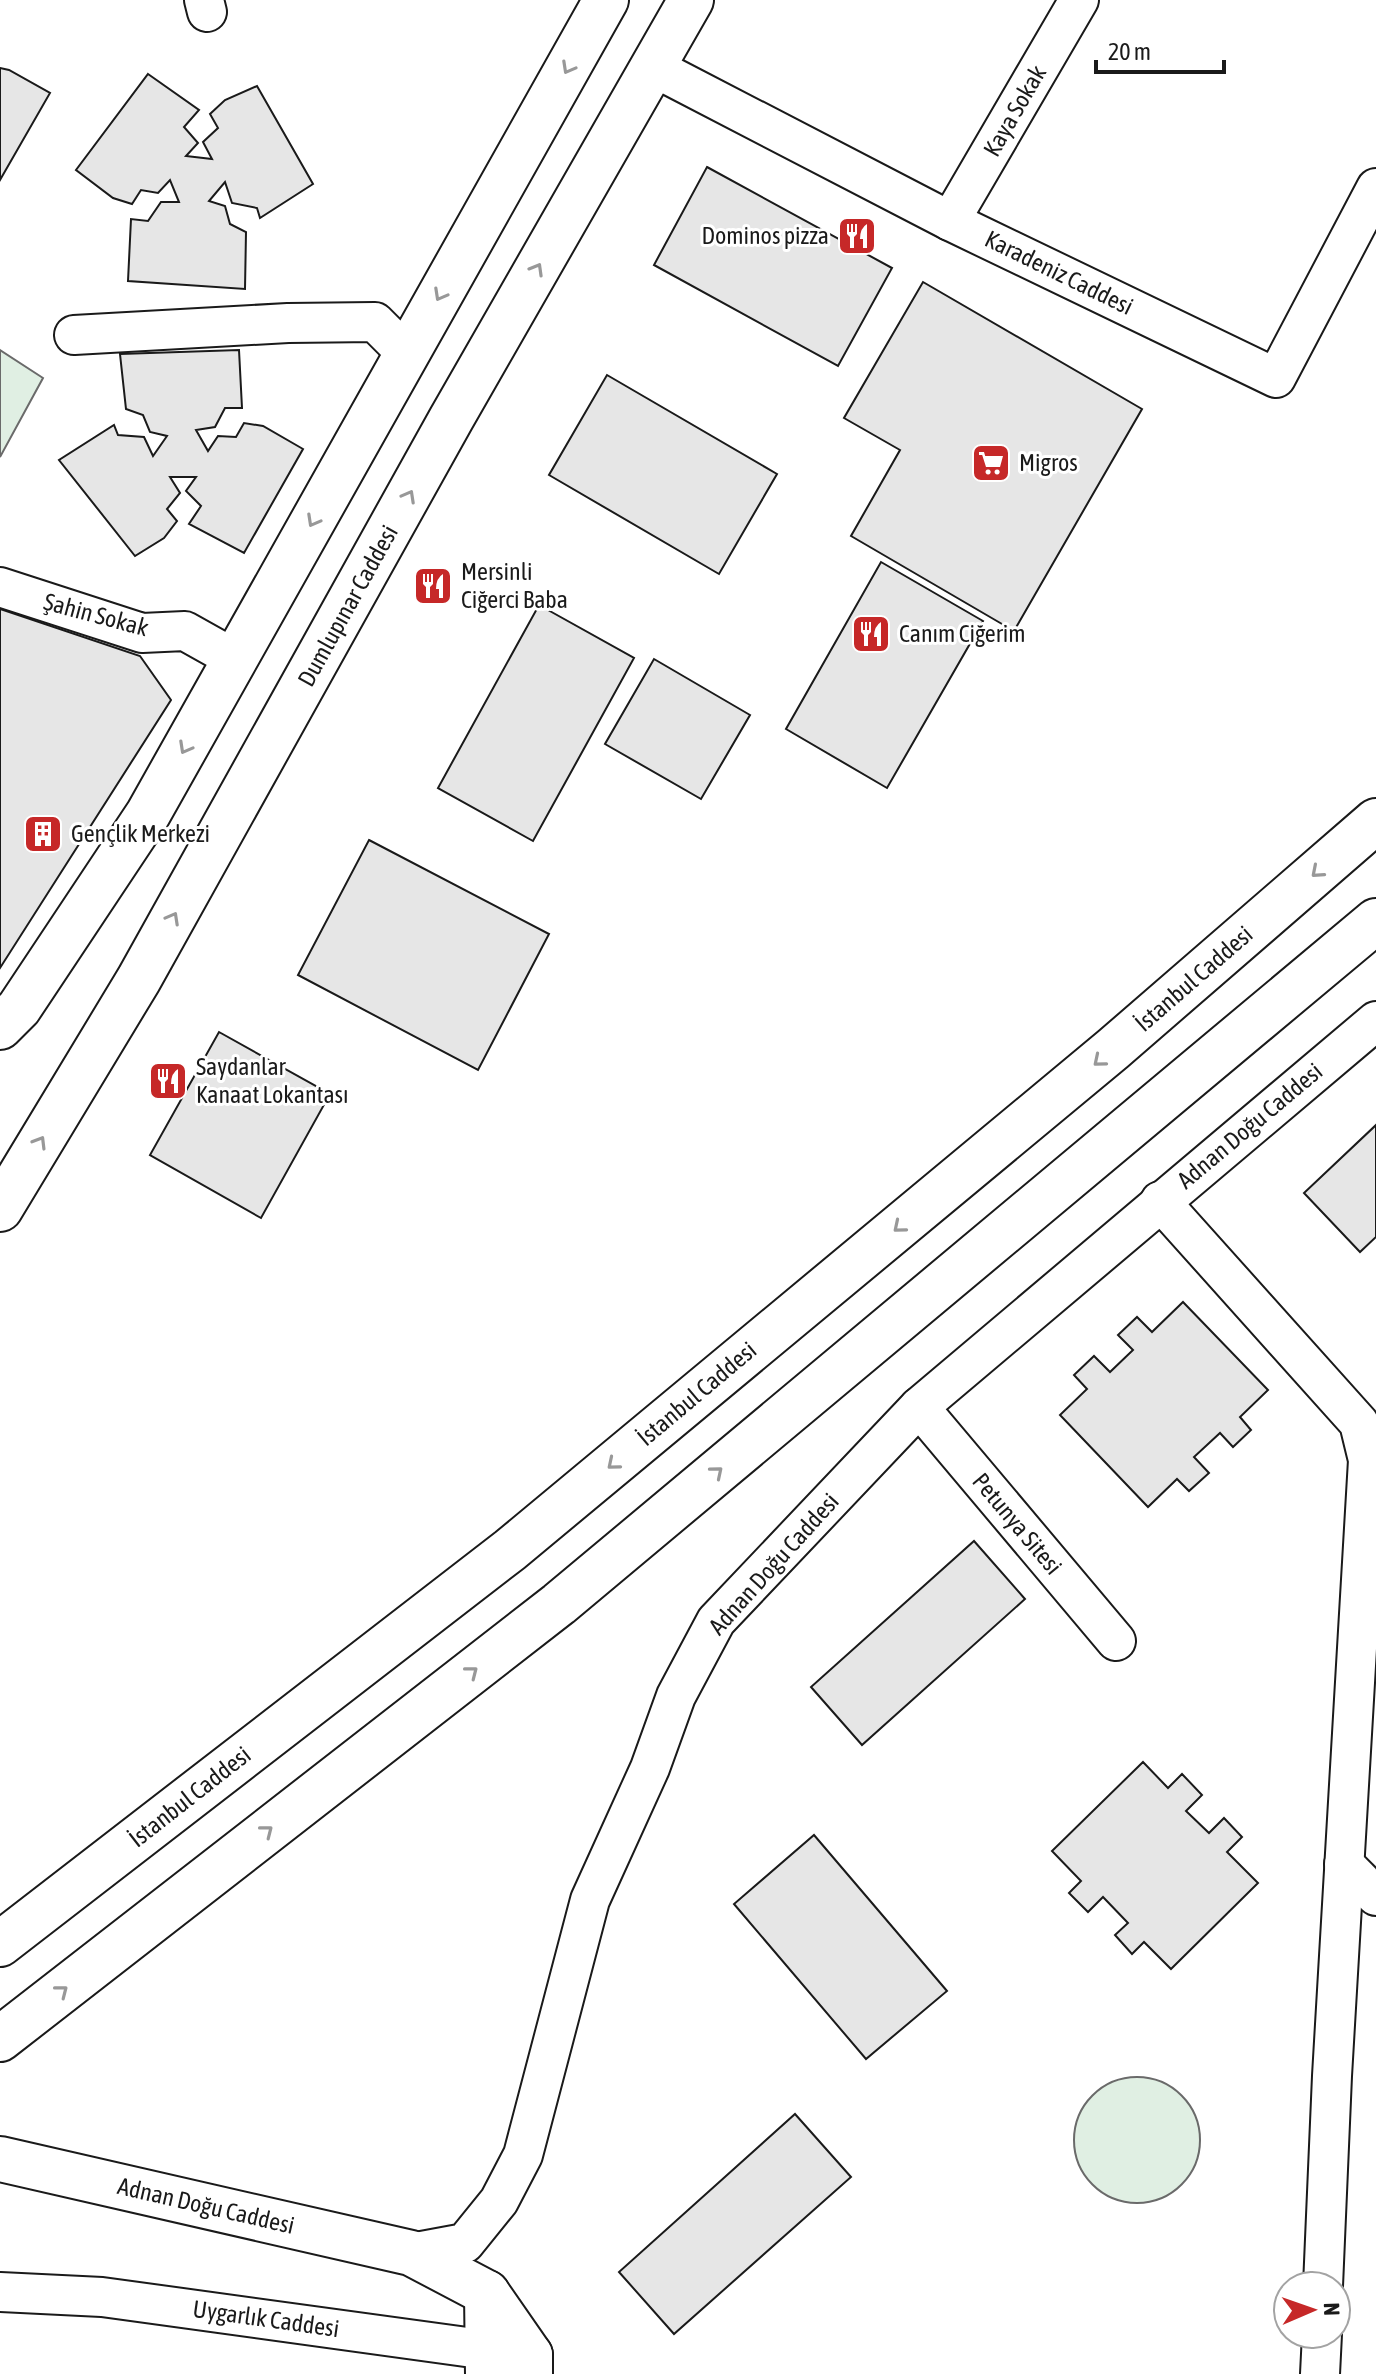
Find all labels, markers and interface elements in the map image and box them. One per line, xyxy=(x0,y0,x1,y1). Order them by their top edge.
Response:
scale bar xyxy=(1096,24,1224,74)
text: 20 m xyxy=(1108,38,1151,65)
one-way arrow xyxy=(562,60,577,74)
street label: Kaya Sokak xyxy=(978,60,1052,161)
restaurant icon: Dominos pizza xyxy=(836,215,878,257)
place label: Dominos pizza xyxy=(701,222,829,249)
street label: Karadeniz Caddesi xyxy=(981,225,1138,320)
one-way arrow xyxy=(527,264,543,278)
one-way arrow xyxy=(434,286,450,301)
supermarket icon: Migros xyxy=(970,442,1012,484)
place label: Migros xyxy=(1019,449,1078,476)
one-way arrow xyxy=(399,490,415,505)
one-way arrow xyxy=(307,512,323,527)
street label: Dumlupınar Caddesi xyxy=(292,521,403,691)
place label: Mersinli Ciğerci Baba xyxy=(461,558,568,613)
restaurant icon: Mersinli Ciğerci Baba xyxy=(412,565,454,607)
street label: Şahin Sokak xyxy=(41,588,152,642)
restaurant icon: Canım Ciğerim xyxy=(850,613,892,655)
place label: Canım Ciğerim xyxy=(899,620,1026,647)
one-way arrow xyxy=(179,739,195,754)
building icon: Gençlik Merkezi xyxy=(22,813,64,855)
place label: Gençlik Merkezi xyxy=(71,820,210,847)
one-way arrow xyxy=(1312,862,1327,877)
one-way arrow xyxy=(163,913,179,927)
street label: İstanbul Caddesi xyxy=(1130,920,1258,1037)
one-way arrow xyxy=(1094,1051,1108,1066)
place label: Saydanlar Kanaat Lokantası xyxy=(196,1053,349,1108)
street label: Adnan Doğu Caddesi xyxy=(1172,1057,1327,1194)
restaurant icon: Saydanlar Kanaat Lokantası xyxy=(147,1060,189,1102)
one-way arrow xyxy=(31,1136,46,1151)
one-way arrow xyxy=(894,1217,908,1232)
street label: İstanbul Caddesi xyxy=(632,1336,761,1451)
one-way arrow xyxy=(608,1454,622,1469)
one-way arrow xyxy=(708,1467,722,1482)
street label: Petunya Sitesi xyxy=(967,1468,1068,1580)
street label: Adnan Doğu Caddesi xyxy=(703,1488,844,1640)
one-way arrow xyxy=(463,1667,478,1681)
street label: İstanbul Caddesi xyxy=(124,1741,256,1852)
one-way arrow xyxy=(258,1827,273,1841)
one-way arrow xyxy=(53,1986,68,2000)
street label: Adnan Doğu Caddesi xyxy=(115,2172,297,2239)
north arrow xyxy=(1272,2270,1352,2350)
street label: Uygarlık Caddesi xyxy=(191,2295,341,2342)
text: N xyxy=(1319,2302,1345,2316)

